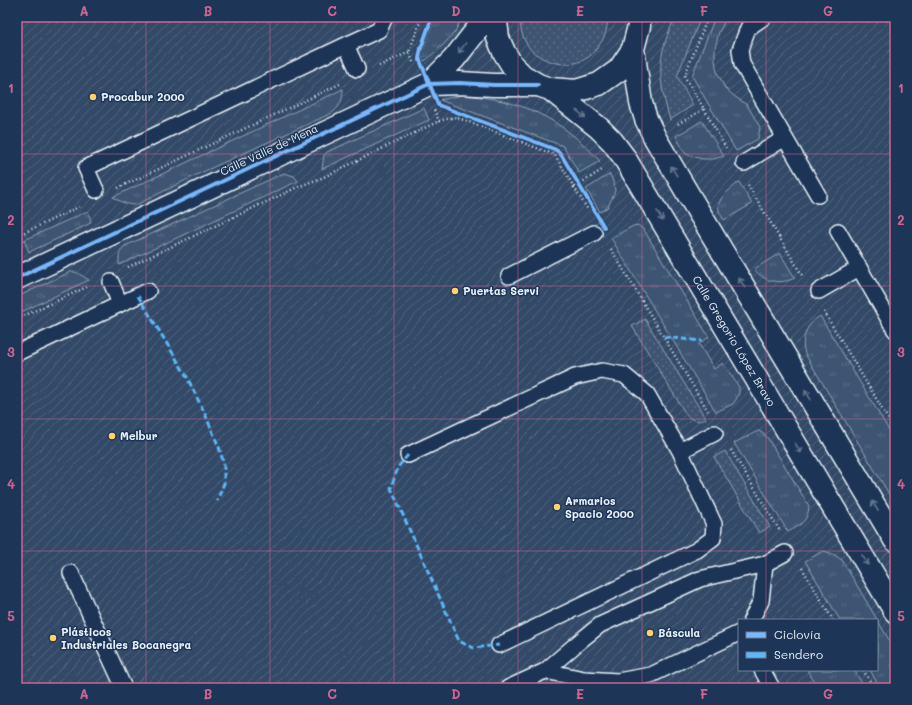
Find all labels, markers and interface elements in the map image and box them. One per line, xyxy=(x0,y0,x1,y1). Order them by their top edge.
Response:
text: A xyxy=(79,2,89,19)
text: B xyxy=(204,2,213,19)
text: C xyxy=(327,2,337,19)
text: D xyxy=(451,2,461,19)
text: E xyxy=(576,2,584,19)
text: F xyxy=(700,2,708,19)
text: G xyxy=(823,2,833,19)
one-way arrow xyxy=(458,42,467,53)
text: 1 xyxy=(8,79,14,96)
text: 1 xyxy=(898,79,904,96)
place label: Procabur 2000 xyxy=(101,89,185,104)
marker: Procabur 2000 xyxy=(88,92,98,102)
one-way arrow xyxy=(575,109,586,118)
street label: Calle Valle de Mena xyxy=(218,120,320,179)
one-way arrow xyxy=(670,165,678,177)
one-way arrow xyxy=(656,209,664,221)
text: 2 xyxy=(7,211,15,228)
text: 2 xyxy=(897,211,905,228)
street label: Calle Gregorio López Bravo xyxy=(689,273,780,409)
one-way arrow xyxy=(737,277,745,289)
place label: Puertas Servi xyxy=(463,283,539,298)
marker: Puertas Servi xyxy=(450,286,460,296)
text: 3 xyxy=(7,343,15,360)
text: 3 xyxy=(897,343,905,360)
one-way arrow xyxy=(804,389,812,401)
place label: Melbur xyxy=(120,428,158,443)
marker: Melbur xyxy=(107,431,117,441)
one-way arrow xyxy=(794,442,802,454)
text: 4 xyxy=(7,475,15,492)
text: 4 xyxy=(897,475,905,492)
place label: Armarios Spacio 2000 xyxy=(565,493,634,521)
one-way arrow xyxy=(871,501,879,512)
marker: Armarios Spacio 2000 xyxy=(552,502,562,512)
one-way arrow xyxy=(861,554,869,566)
text: 5 xyxy=(7,607,15,624)
text: 5 xyxy=(897,607,905,624)
legend xyxy=(738,619,878,671)
place label: Plásticos Industriales Bocanegra xyxy=(61,624,191,652)
place label: Báscula xyxy=(658,625,701,640)
text: Ciclovía xyxy=(774,626,821,642)
marker: Báscula xyxy=(645,628,655,638)
marker: Plásticos Industriales Bocanegra xyxy=(48,633,58,643)
text: Sendero xyxy=(774,646,823,662)
text: A xyxy=(79,685,89,702)
text: B xyxy=(204,685,213,702)
text: C xyxy=(327,685,337,702)
text: D xyxy=(451,685,461,702)
text: E xyxy=(576,685,584,702)
text: F xyxy=(700,685,708,702)
text: G xyxy=(823,685,833,702)

